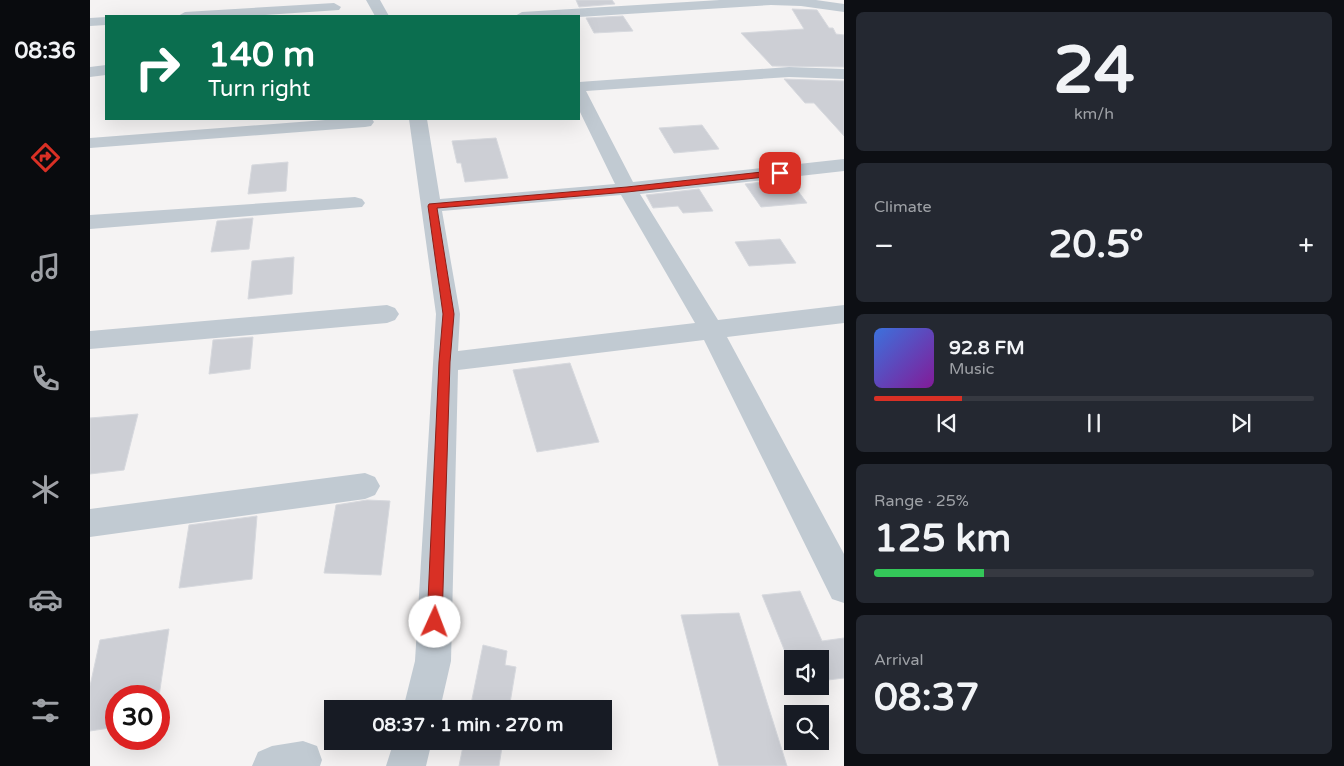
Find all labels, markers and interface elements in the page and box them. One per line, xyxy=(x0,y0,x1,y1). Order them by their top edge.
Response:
text: 24 xyxy=(1053,32,1135,111)
text: 140 m xyxy=(208,34,315,76)
icon: right xyxy=(125,35,190,100)
text: 08:36 xyxy=(15,38,75,64)
text: Turn right xyxy=(208,76,310,102)
text: km/h xyxy=(1074,104,1114,124)
icon: directions xyxy=(28,140,63,175)
pin xyxy=(759,152,801,194)
icon: arrive xyxy=(766,159,794,187)
text: Climate xyxy=(874,197,932,217)
text: 20.5° xyxy=(1049,222,1144,268)
text: − xyxy=(874,229,894,263)
text: + xyxy=(1298,229,1314,263)
icon: music xyxy=(28,250,63,285)
text: 92.8 FM xyxy=(949,337,1025,359)
text: Music xyxy=(949,359,994,379)
icon: phone xyxy=(28,361,63,396)
icon: previous xyxy=(933,409,961,437)
icon: pause xyxy=(1080,409,1108,437)
icon: next xyxy=(1227,409,1255,437)
icon: climate xyxy=(28,472,63,507)
text: Range · 25% xyxy=(874,491,969,511)
text: 125 km xyxy=(874,516,1011,562)
icon: car xyxy=(28,582,63,617)
position arrow xyxy=(408,595,460,647)
map controls xyxy=(784,650,829,750)
button: sound xyxy=(784,650,829,695)
text: Arrival xyxy=(874,650,923,670)
text: 08:37 xyxy=(874,675,979,721)
speed limit sign: 30 xyxy=(105,685,170,750)
icon: filters xyxy=(28,693,63,728)
button: search xyxy=(784,705,829,750)
text: 08:37 · 1 min · 270 m xyxy=(372,714,564,736)

